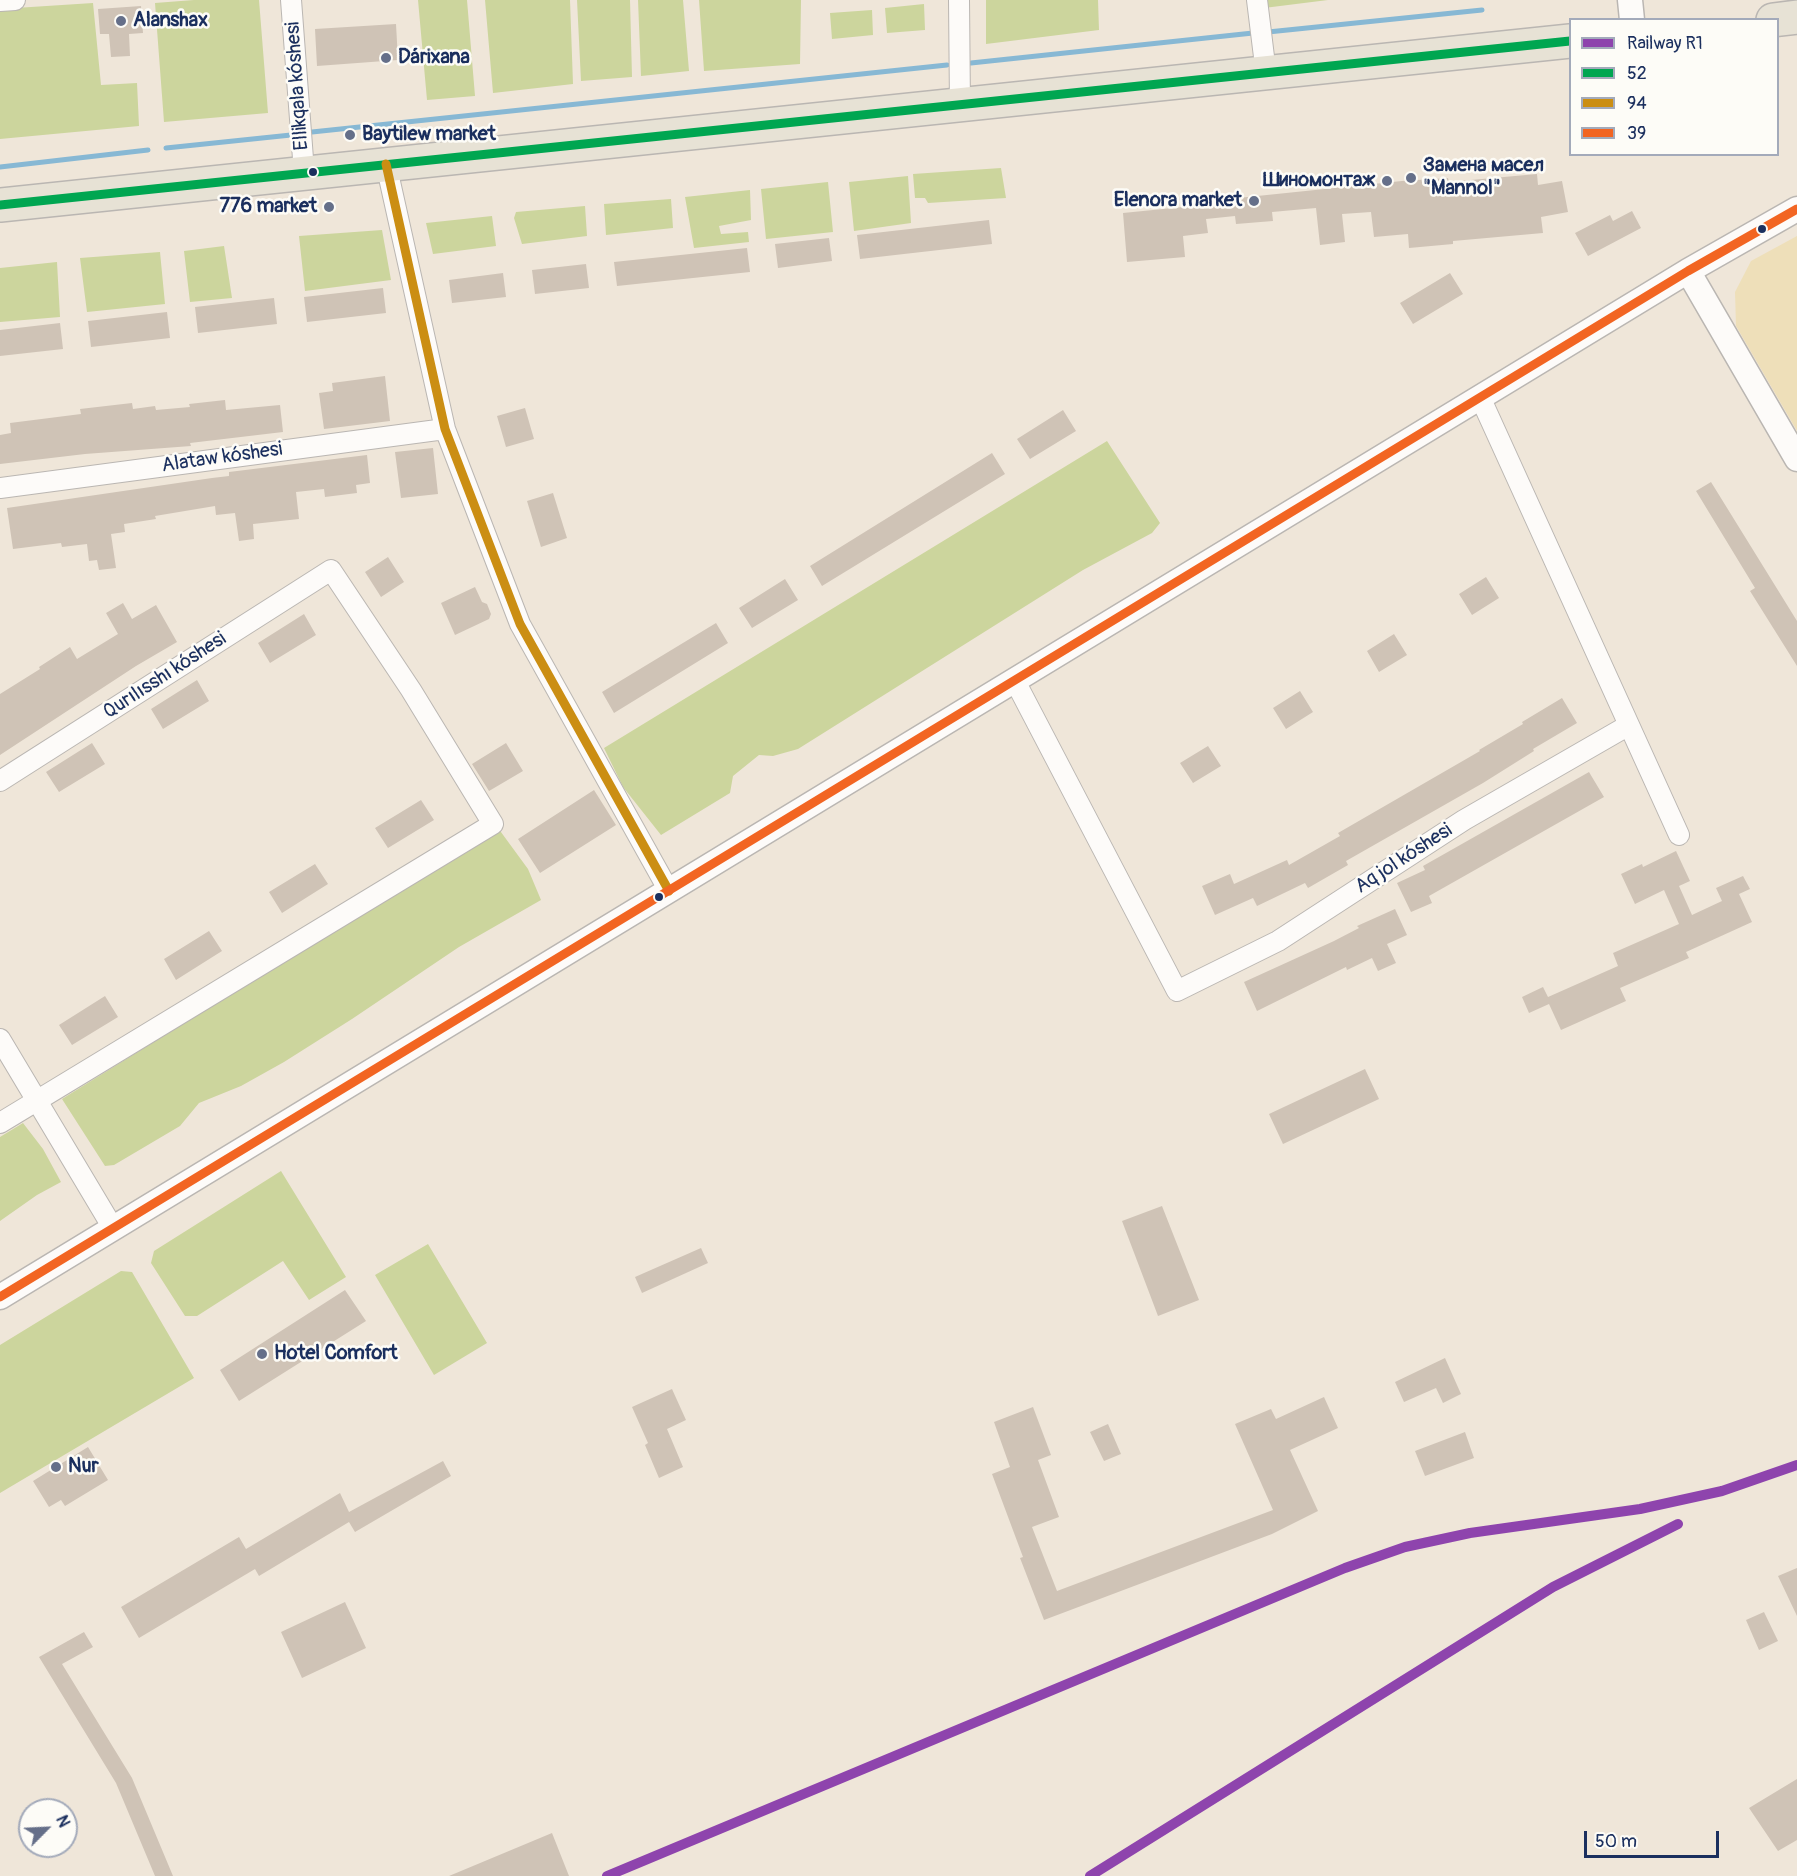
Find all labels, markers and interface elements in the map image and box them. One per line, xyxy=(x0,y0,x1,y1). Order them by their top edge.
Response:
place label: Alanshax xyxy=(133,9,208,33)
marker: Alanshax xyxy=(114,14,128,28)
legend xyxy=(1569,18,1779,156)
street label: Ellikqala kóshesi xyxy=(282,21,314,151)
text: Railway R1 xyxy=(1627,32,1703,55)
place label: Dárixana xyxy=(398,46,470,70)
marker: Dárixana xyxy=(379,51,393,65)
text: 52 xyxy=(1627,62,1647,85)
text: 94 xyxy=(1627,92,1647,115)
text: 39 xyxy=(1627,122,1646,145)
place label: Baytilew market xyxy=(362,123,496,147)
marker: Baytilew market xyxy=(343,128,357,142)
place label: Замена масел "Mannol" xyxy=(1423,154,1544,201)
unlabelled marker xyxy=(307,166,319,178)
place label: Шиномонтаж xyxy=(1263,169,1375,193)
marker: Замена масел "Mannol" xyxy=(1404,171,1418,185)
marker: Шиномонтаж xyxy=(1380,174,1394,188)
place label: Elenora market xyxy=(1114,189,1242,213)
marker: Elenora market xyxy=(1247,194,1261,208)
place label: 776 market xyxy=(219,195,317,219)
marker: 776 market xyxy=(322,200,336,214)
unlabelled marker xyxy=(1756,223,1768,235)
street label: Alataw kóshesi xyxy=(160,438,284,478)
street label: Qurılısshı kóshesi xyxy=(99,627,231,725)
street label: Aq jol kóshesi xyxy=(1351,819,1457,899)
unlabelled marker xyxy=(653,891,665,903)
place label: Hotel Comfort xyxy=(274,1342,398,1366)
marker: Hotel Comfort xyxy=(255,1347,269,1361)
place label: Nur xyxy=(68,1455,99,1479)
marker: Nur xyxy=(49,1460,63,1474)
north arrow xyxy=(18,1798,78,1858)
text: N xyxy=(51,1812,74,1830)
scale bar xyxy=(1587,1819,1722,1857)
text: 50 m xyxy=(1595,1830,1637,1853)

